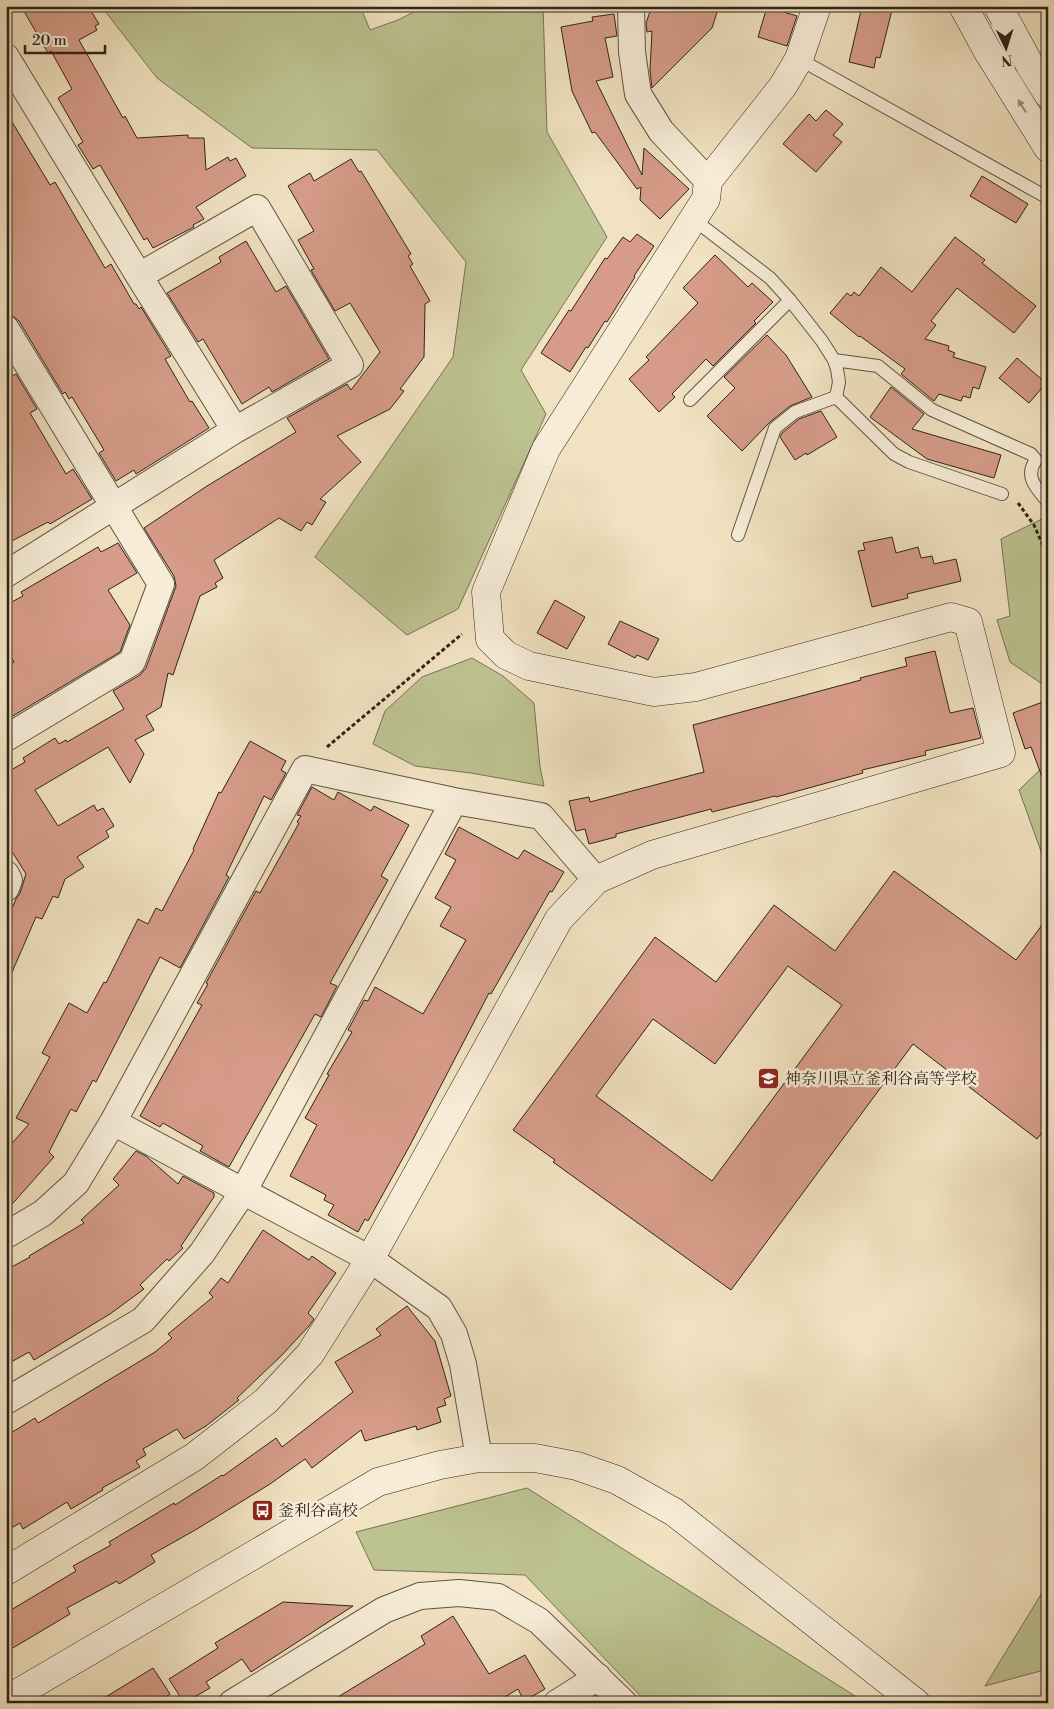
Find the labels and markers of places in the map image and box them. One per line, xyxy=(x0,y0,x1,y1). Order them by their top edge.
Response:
school or university icon: 神奈川県立釜利谷高等学校 xyxy=(757,1066,781,1090)
place label: 神奈川県立釜利谷高等学校 xyxy=(785,1069,977,1089)
bus stop icon: 釜利谷高校 xyxy=(250,1498,274,1522)
place label: 釜利谷高校 xyxy=(278,1501,358,1521)

